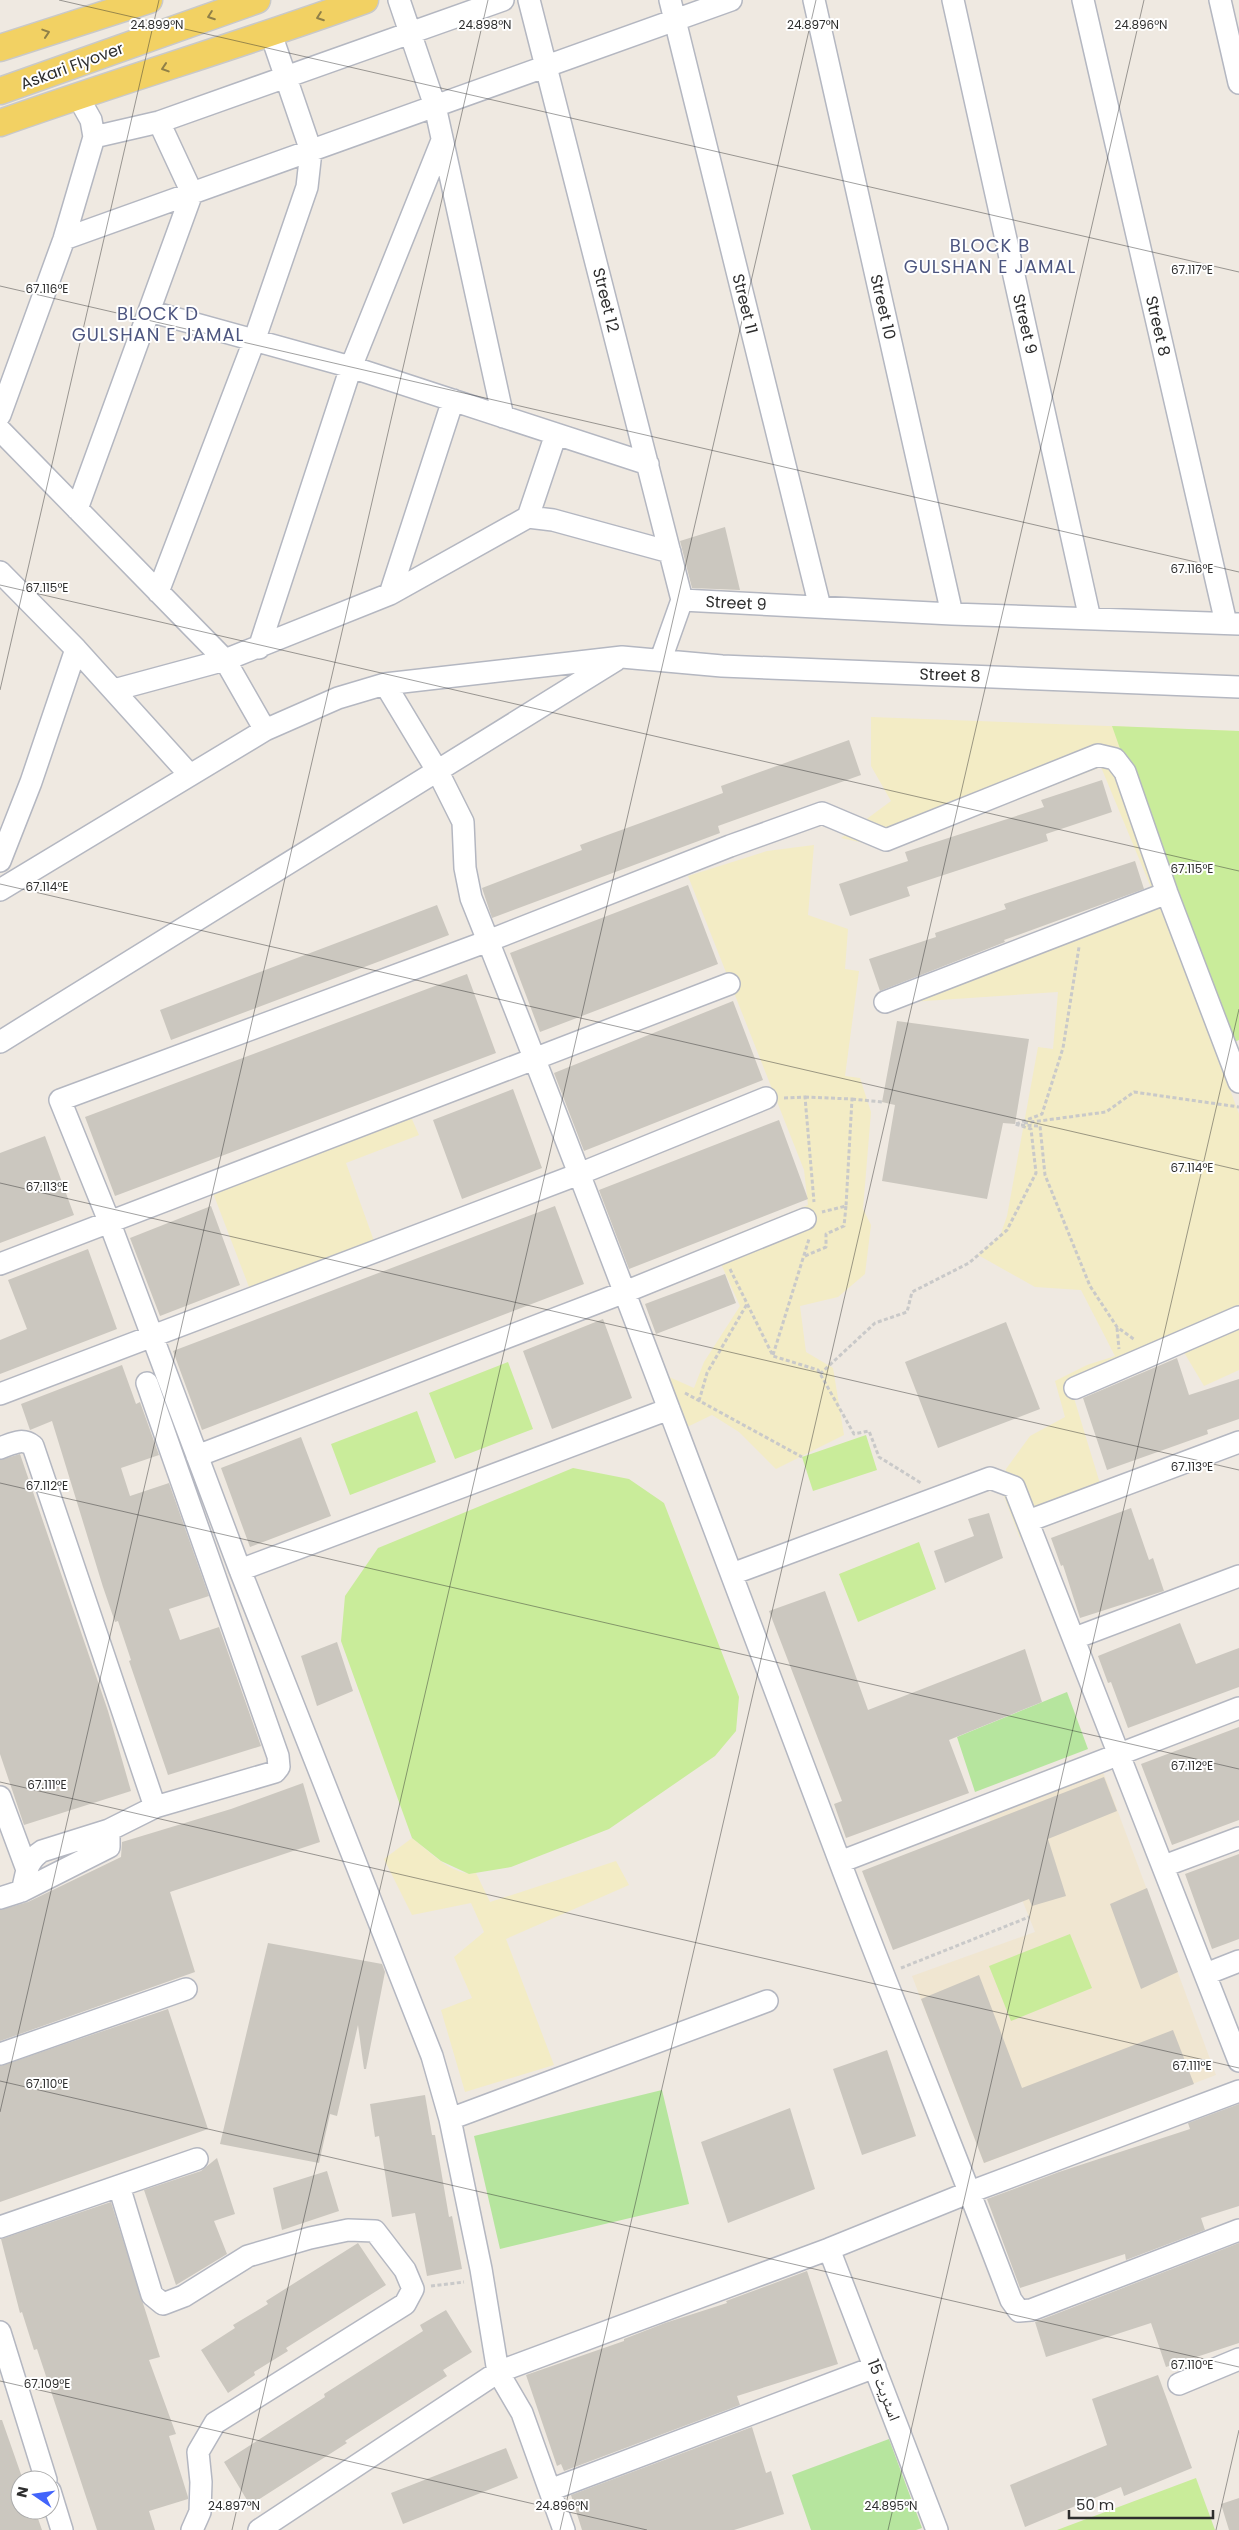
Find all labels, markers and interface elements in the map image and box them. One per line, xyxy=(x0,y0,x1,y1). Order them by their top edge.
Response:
one-way arrow xyxy=(207,10,216,20)
one-way arrow xyxy=(316,11,324,21)
text: 24.899°N xyxy=(130,16,184,33)
text: 24.898°N xyxy=(458,16,512,33)
text: 24.897°N xyxy=(787,16,839,33)
text: 24.896°N xyxy=(1114,16,1168,33)
one-way arrow xyxy=(42,29,50,39)
street label: Askari Flyover xyxy=(17,37,127,95)
one-way arrow xyxy=(162,62,170,72)
district label: BLOCK B GULSHAN E JAMAL xyxy=(904,233,1076,279)
text: 67.117°E xyxy=(1171,261,1213,278)
street label: Street 12 xyxy=(587,265,625,335)
street label: Street 11 xyxy=(726,271,764,337)
street label: Street 10 xyxy=(864,272,902,342)
text: 67.116°E xyxy=(25,280,69,297)
street label: Street 9 xyxy=(1007,292,1043,356)
street label: Street 8 xyxy=(1140,294,1176,358)
district label: BLOCK D GULSHAN E JAMAL xyxy=(72,301,244,347)
text: 67.116°E xyxy=(1170,560,1214,577)
text: 67.115°E xyxy=(26,579,68,596)
street label: Street 9 xyxy=(705,590,767,616)
street label: Street 8 xyxy=(919,662,981,688)
text: 67.115°E xyxy=(1171,860,1213,877)
text: 67.114°E xyxy=(26,878,69,895)
text: 67.114°E xyxy=(1171,1159,1214,1176)
text: 67.113°E xyxy=(26,1178,68,1195)
text: 67.113°E xyxy=(1171,1458,1213,1475)
text: 67.112°E xyxy=(26,1477,68,1494)
text: 67.112°E xyxy=(1171,1757,1213,1774)
text: 67.111°E xyxy=(27,1776,67,1793)
text: 67.111°E xyxy=(1172,2057,1212,2074)
text: 67.110°E xyxy=(26,2075,68,2092)
street label: اسٹریٹ 15 xyxy=(862,2356,906,2424)
text: 67.110°E xyxy=(1171,2356,1213,2373)
text: 67.109°E xyxy=(24,2375,70,2392)
north arrow xyxy=(10,2470,60,2520)
text: N xyxy=(11,2485,33,2499)
scale bar xyxy=(1069,2488,1213,2520)
text: 50 m xyxy=(1076,2494,1114,2515)
text: 24.897°N xyxy=(208,2497,260,2514)
text: 24.896°N xyxy=(535,2497,589,2514)
text: 24.895°N xyxy=(865,2497,918,2514)

